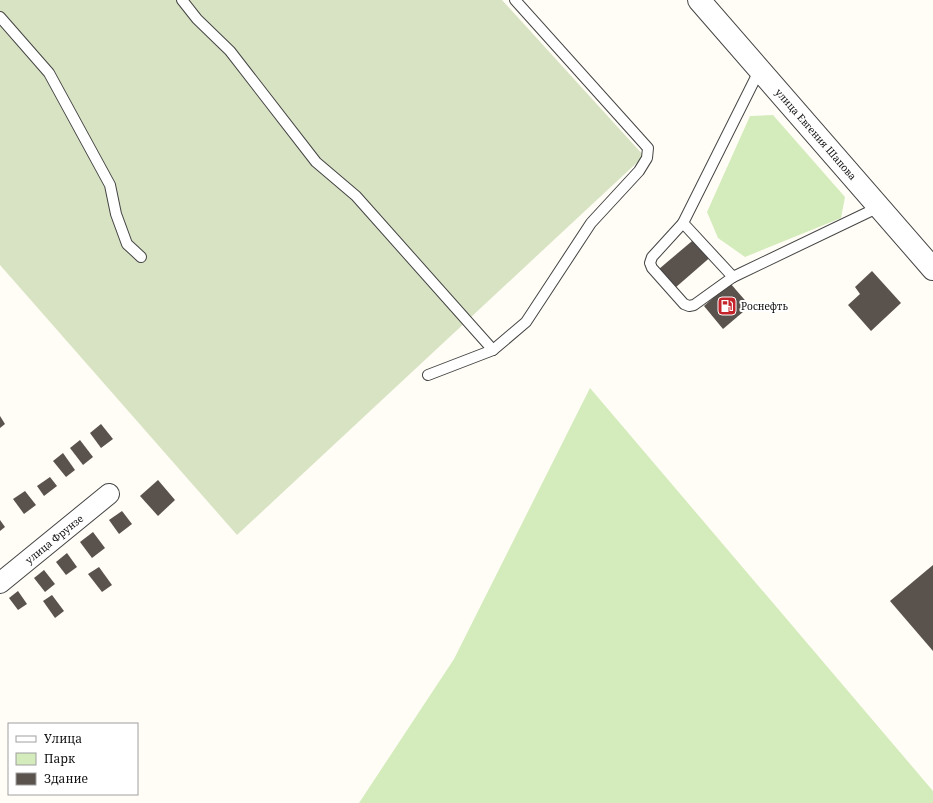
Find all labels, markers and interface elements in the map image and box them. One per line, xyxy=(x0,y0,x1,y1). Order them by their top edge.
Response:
street label: улица Евгения Шапова xyxy=(772,85,860,183)
fuel station icon: Роснефть xyxy=(716,295,738,317)
place label: Роснефть xyxy=(741,299,788,313)
street label: улица Фрунзе xyxy=(22,511,86,567)
legend xyxy=(8,723,138,795)
text: Улица xyxy=(44,730,82,747)
text: Парк xyxy=(44,750,76,767)
text: Здание xyxy=(44,770,88,787)

